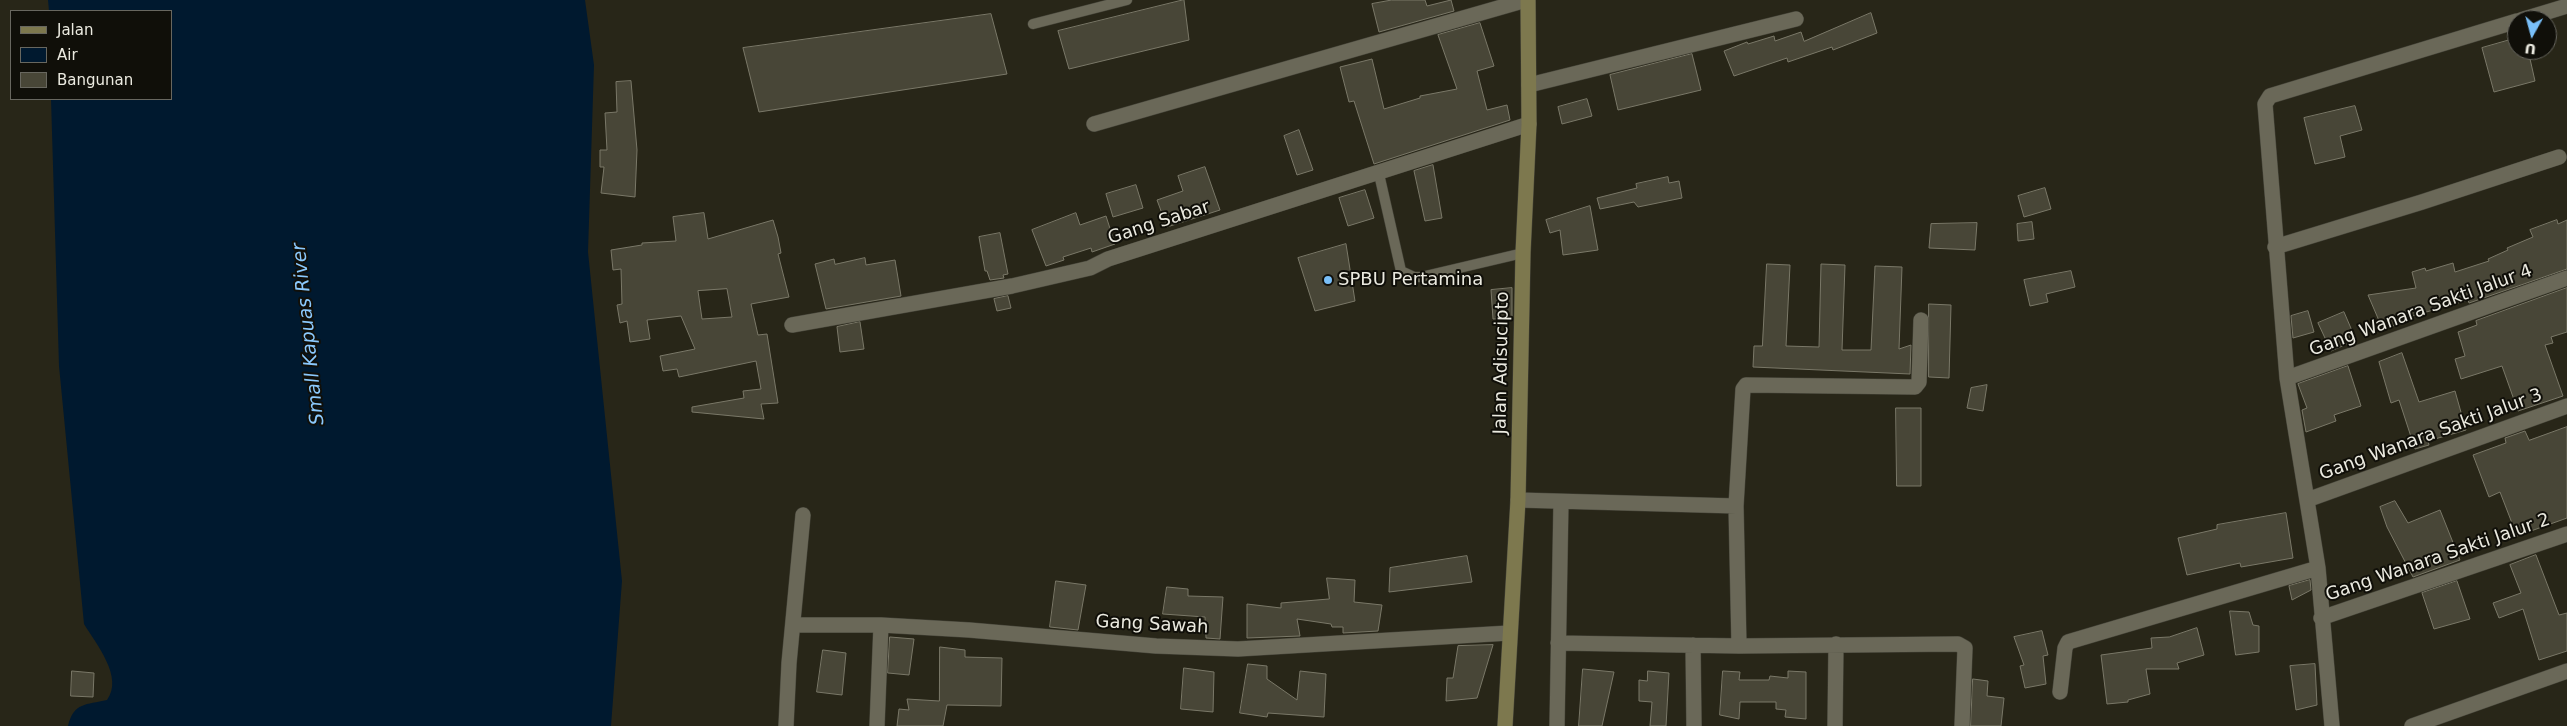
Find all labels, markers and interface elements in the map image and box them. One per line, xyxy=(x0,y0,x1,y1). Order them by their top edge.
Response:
legend xyxy=(10,10,172,100)
north arrow xyxy=(2507,10,2557,60)
text: Jalan xyxy=(57,21,93,39)
text: U xyxy=(2524,40,2537,58)
text: Air xyxy=(57,46,78,64)
text: Bangunan xyxy=(57,71,133,89)
street label: Gang Sabar xyxy=(1105,196,1213,250)
water label: Small Kapuas River xyxy=(288,242,330,426)
street label: Gang Wanara Sakti Jalur 4 xyxy=(2307,261,2535,361)
place label: SPBU Pertamina xyxy=(1338,269,1483,291)
marker: SPBU Pertamina xyxy=(1322,274,1334,286)
street label: Jalan Adisucipto xyxy=(1490,291,1514,435)
street label: Gang Wanara Sakti Jalur 3 xyxy=(2317,385,2545,485)
street label: Gang Wanara Sakti Jalur 2 xyxy=(2323,509,2553,607)
street label: Gang Sawah xyxy=(1095,611,1209,639)

